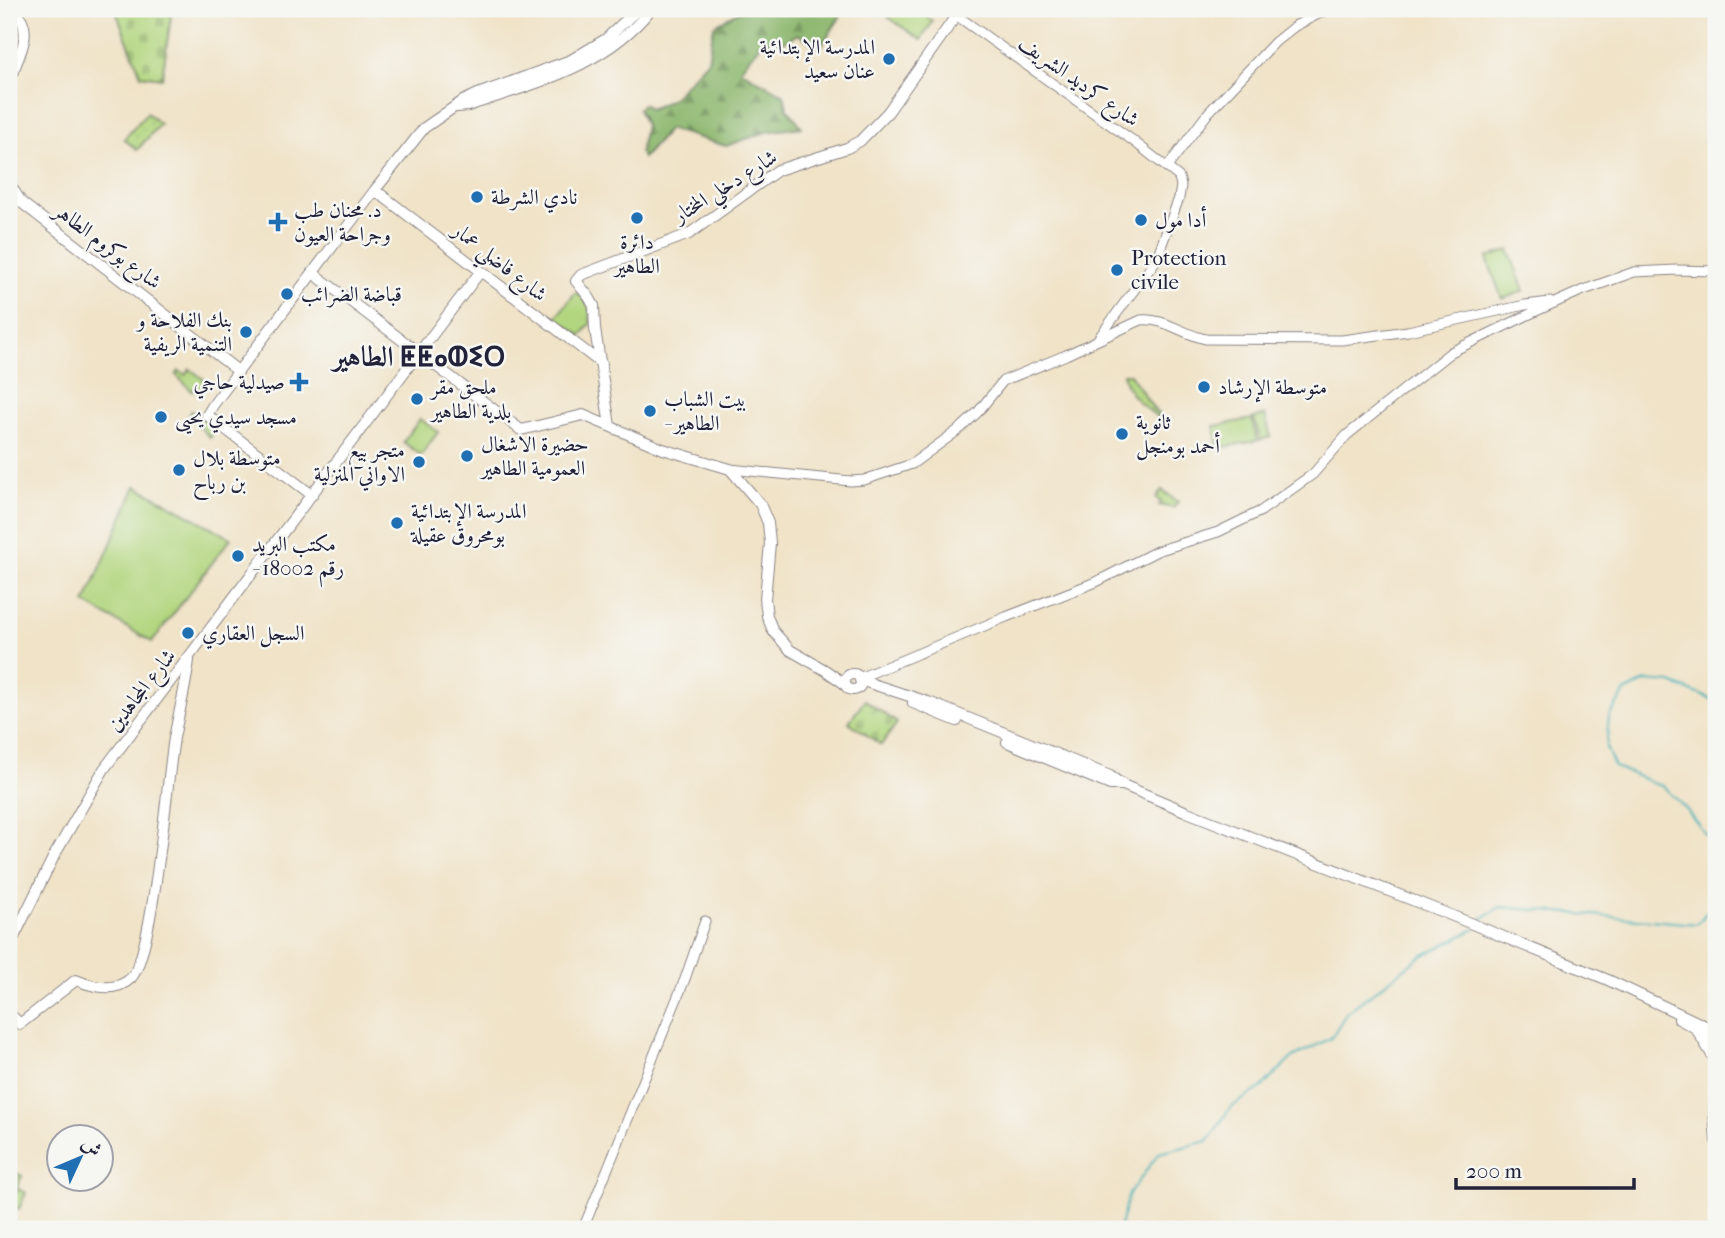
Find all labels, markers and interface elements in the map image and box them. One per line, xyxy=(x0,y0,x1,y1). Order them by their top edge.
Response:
street label: شارع كرديد الشريف xyxy=(1011,31,1144,136)
place label: المدرسة الإبتدائية عنان سعيد xyxy=(760,35,875,83)
marker: المدرسة الإبتدائية عنان سعيد xyxy=(881,51,897,67)
street label: شارع دخلي المختار xyxy=(667,145,786,235)
place label: نادي الشرطة xyxy=(491,185,578,213)
marker: نادي الشرطة xyxy=(469,189,485,205)
street label: شارع بوكروم الطاهر xyxy=(45,197,166,299)
place label: د. محنان طب وجراحة العيون xyxy=(294,198,391,247)
place label: أدا مول xyxy=(1155,205,1207,233)
marker: دائرة الطاهير xyxy=(629,210,645,226)
marker: د. محنان طب وجراحة العيون xyxy=(268,212,288,232)
marker: أدا مول xyxy=(1133,212,1149,228)
street label: شارع فاضلي عمار xyxy=(442,216,552,313)
place label: دائرة الطاهير xyxy=(612,230,660,278)
place label: Protection civile xyxy=(1131,246,1226,294)
marker: Protection civile xyxy=(1109,262,1125,278)
place label: قباضة الضرائب xyxy=(301,282,402,308)
marker: قباضة الضرائب xyxy=(279,286,295,302)
place label: بنك الفلاحة و التنمية الريفية xyxy=(135,308,232,357)
marker: بنك الفلاحة و التنمية الريفية xyxy=(238,324,254,340)
district label: الطاهير ⵟⵟⴰⵀⵉⵔ xyxy=(330,340,505,373)
place label: صيدلية حاجي xyxy=(194,370,285,399)
marker: صيدلية حاجي xyxy=(291,374,307,390)
place label: ملحق مقر بلدية الطاهير xyxy=(429,375,511,424)
place label: متوسطة الإرشاد xyxy=(1218,375,1327,403)
marker: متوسطة الإرشاد xyxy=(1196,379,1212,395)
place label: بيت الشباب - الطاهير xyxy=(664,387,747,435)
marker: ملحق مقر بلدية الطاهير xyxy=(409,391,425,407)
marker: بيت الشباب - الطاهير xyxy=(642,403,658,419)
place label: مسجد سيدي يحيى xyxy=(175,405,297,435)
marker: مسجد سيدي يحيى xyxy=(153,409,169,425)
place label: ثانوية أحمد بومنجل xyxy=(1136,410,1220,461)
marker: ثانوية أحمد بومنجل xyxy=(1114,426,1130,442)
place label: حضيرة الاشغال العمومية الطاهير xyxy=(479,432,589,481)
place label: متجر بيع الاواني المنزلية xyxy=(314,438,405,491)
place label: متوسطة بلال بن رباح xyxy=(193,446,281,501)
marker: حضيرة الاشغال العمومية الطاهير xyxy=(459,448,475,464)
marker: متجر بيع الاواني المنزلية xyxy=(411,454,427,470)
marker: متوسطة بلال بن رباح xyxy=(171,462,187,478)
place label: المدرسة الإبتدائية بومحروق عقيلة xyxy=(410,499,526,548)
marker: المدرسة الإبتدائية بومحروق عقيلة xyxy=(389,515,405,531)
place label: مكتب البريد - رقم 18002 xyxy=(252,532,344,588)
marker: مكتب البريد - رقم 18002 xyxy=(230,548,246,564)
place label: السجل العقاري xyxy=(202,621,305,649)
marker: السجل العقاري xyxy=(180,625,196,641)
street label: شارع المجاهدين xyxy=(101,644,185,740)
north arrow xyxy=(46,1122,116,1192)
text: ش xyxy=(77,1132,106,1161)
scale bar xyxy=(1456,1147,1634,1191)
text: 200 m xyxy=(1466,1159,1522,1183)

